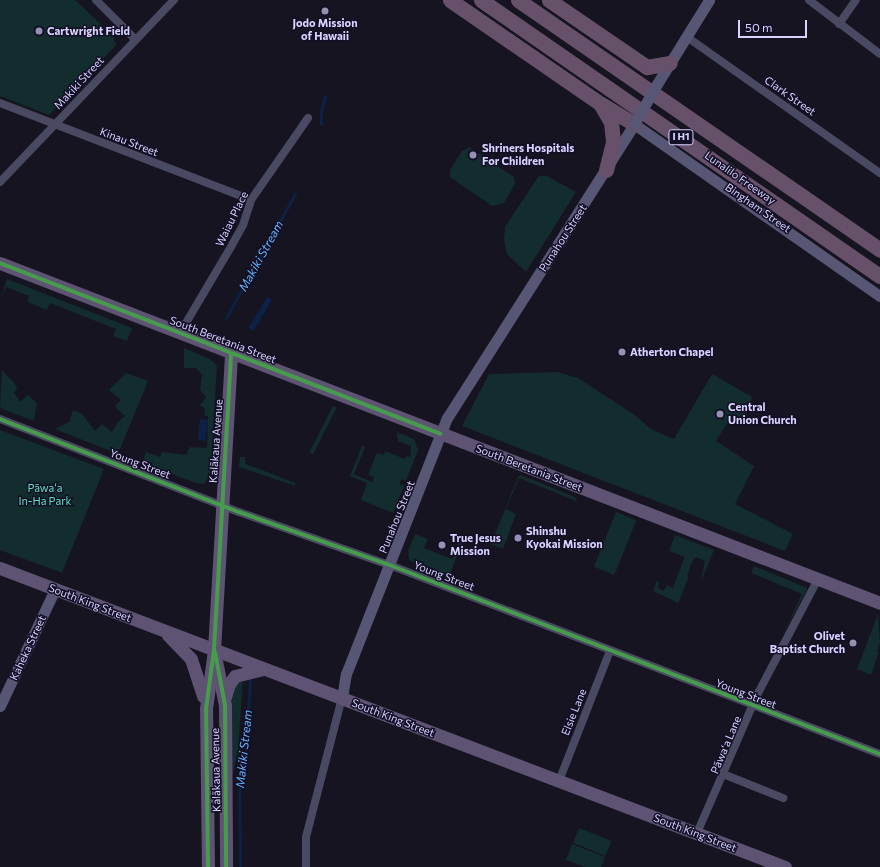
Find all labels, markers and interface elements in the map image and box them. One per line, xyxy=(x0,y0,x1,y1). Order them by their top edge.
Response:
marker: Jodo Mission of Hawaii xyxy=(320,6,330,16)
scale bar xyxy=(740,12,809,38)
place label: Jodo Mission of Hawaii xyxy=(292,17,358,43)
text: 50 m xyxy=(745,20,773,34)
place label: Cartwright Field xyxy=(47,24,130,38)
marker: Cartwright Field xyxy=(34,26,44,36)
street label: Makiki Street xyxy=(51,54,107,112)
street label: Clark Street xyxy=(762,73,818,119)
street label: Kinau Street xyxy=(98,125,160,159)
road number: I H1 xyxy=(668,129,694,145)
place label: Shriners Hospitals For Children xyxy=(482,142,574,168)
marker: Shriners Hospitals For Children xyxy=(467,149,479,161)
street label: Lunalilo Freeway xyxy=(702,149,778,207)
street label: Bingham Street xyxy=(723,180,793,236)
street label: Waiau Place xyxy=(213,189,251,249)
street label: Punahou Street xyxy=(536,202,590,274)
water label: Makiki Stream xyxy=(236,218,286,294)
street label: South Beretania Street xyxy=(168,314,278,366)
place label: Atherton Chapel xyxy=(630,345,713,359)
marker: Atherton Chapel xyxy=(617,347,627,357)
street label: Kalākaua Avenue xyxy=(206,399,226,483)
place label: Central Union Church xyxy=(728,401,797,427)
marker: Central Union Church xyxy=(715,409,725,419)
street label: South Beretania Street xyxy=(474,442,584,494)
street label: Young Street xyxy=(108,446,172,482)
street label: Punahou Street xyxy=(376,479,418,555)
park label: Pāwaʻa In-Ha Park xyxy=(18,482,72,508)
place label: Shinshu Kyokai Mission xyxy=(526,525,603,551)
place label: True Jesus Mission xyxy=(450,532,501,558)
marker: Shinshu Kyokai Mission xyxy=(513,533,523,543)
marker: True Jesus Mission xyxy=(437,540,447,550)
street label: Young Street xyxy=(412,558,476,594)
street label: South King Street xyxy=(47,581,133,625)
street label: Kaheka Street xyxy=(7,613,49,683)
place label: Olivet Baptist Church xyxy=(770,630,845,656)
marker: Olivet Baptist Church xyxy=(848,638,858,648)
street label: Young Street xyxy=(714,676,778,712)
street label: Elsie Lane xyxy=(559,687,589,737)
street label: South King Street xyxy=(350,696,436,740)
water label: Makiki Stream xyxy=(233,709,255,789)
street label: Pāwaʻa Lane xyxy=(708,714,744,776)
street label: Kalākaua Avenue xyxy=(209,728,223,812)
street label: South King Street xyxy=(652,811,738,855)

